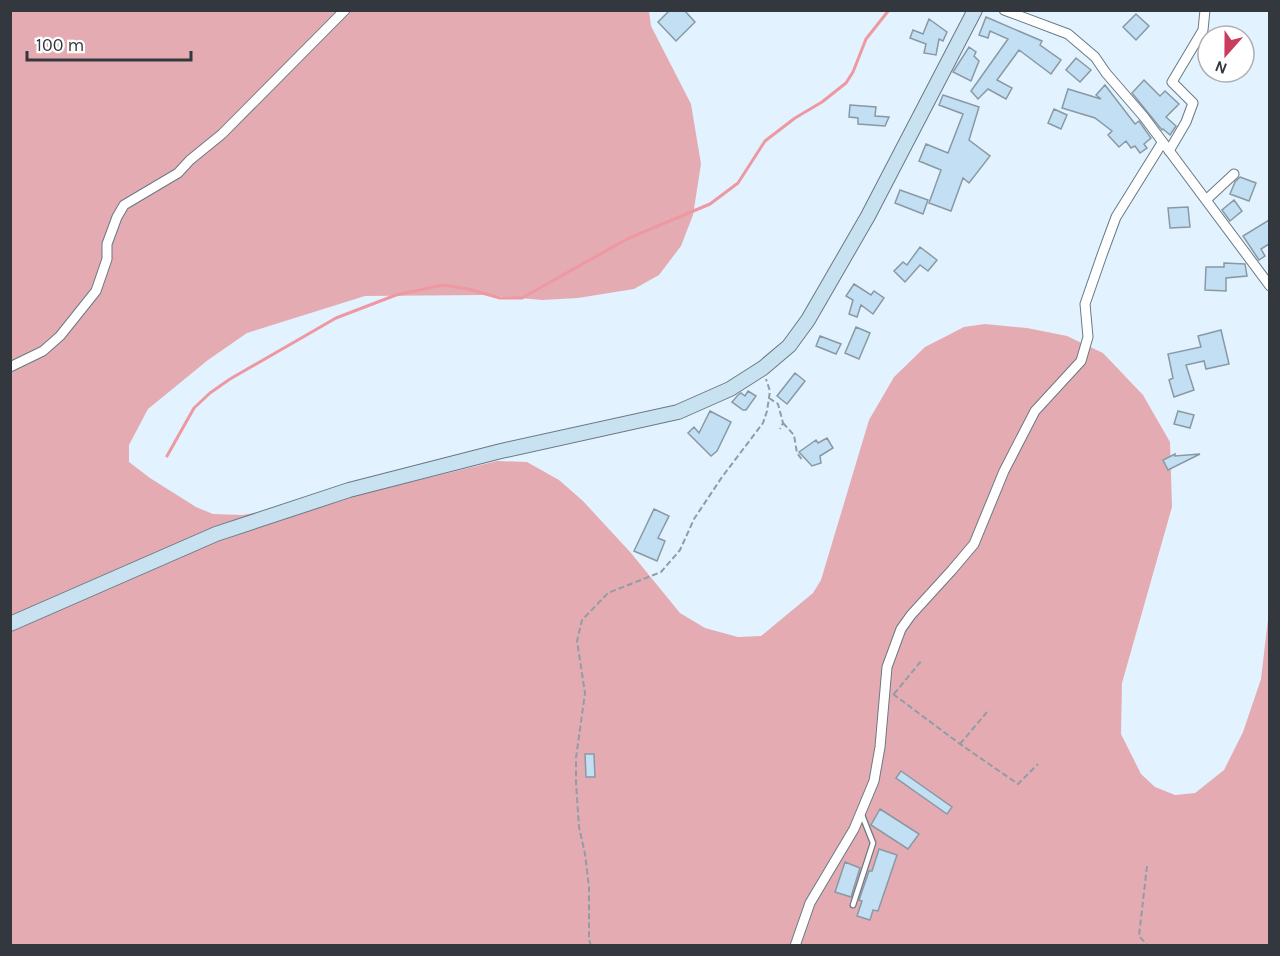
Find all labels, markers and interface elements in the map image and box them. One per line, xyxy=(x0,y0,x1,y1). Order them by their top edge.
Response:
scale bar xyxy=(27,24,190,62)
north arrow xyxy=(1196,24,1256,84)
text: 100 m xyxy=(36,34,84,56)
text: N xyxy=(1212,57,1230,78)

